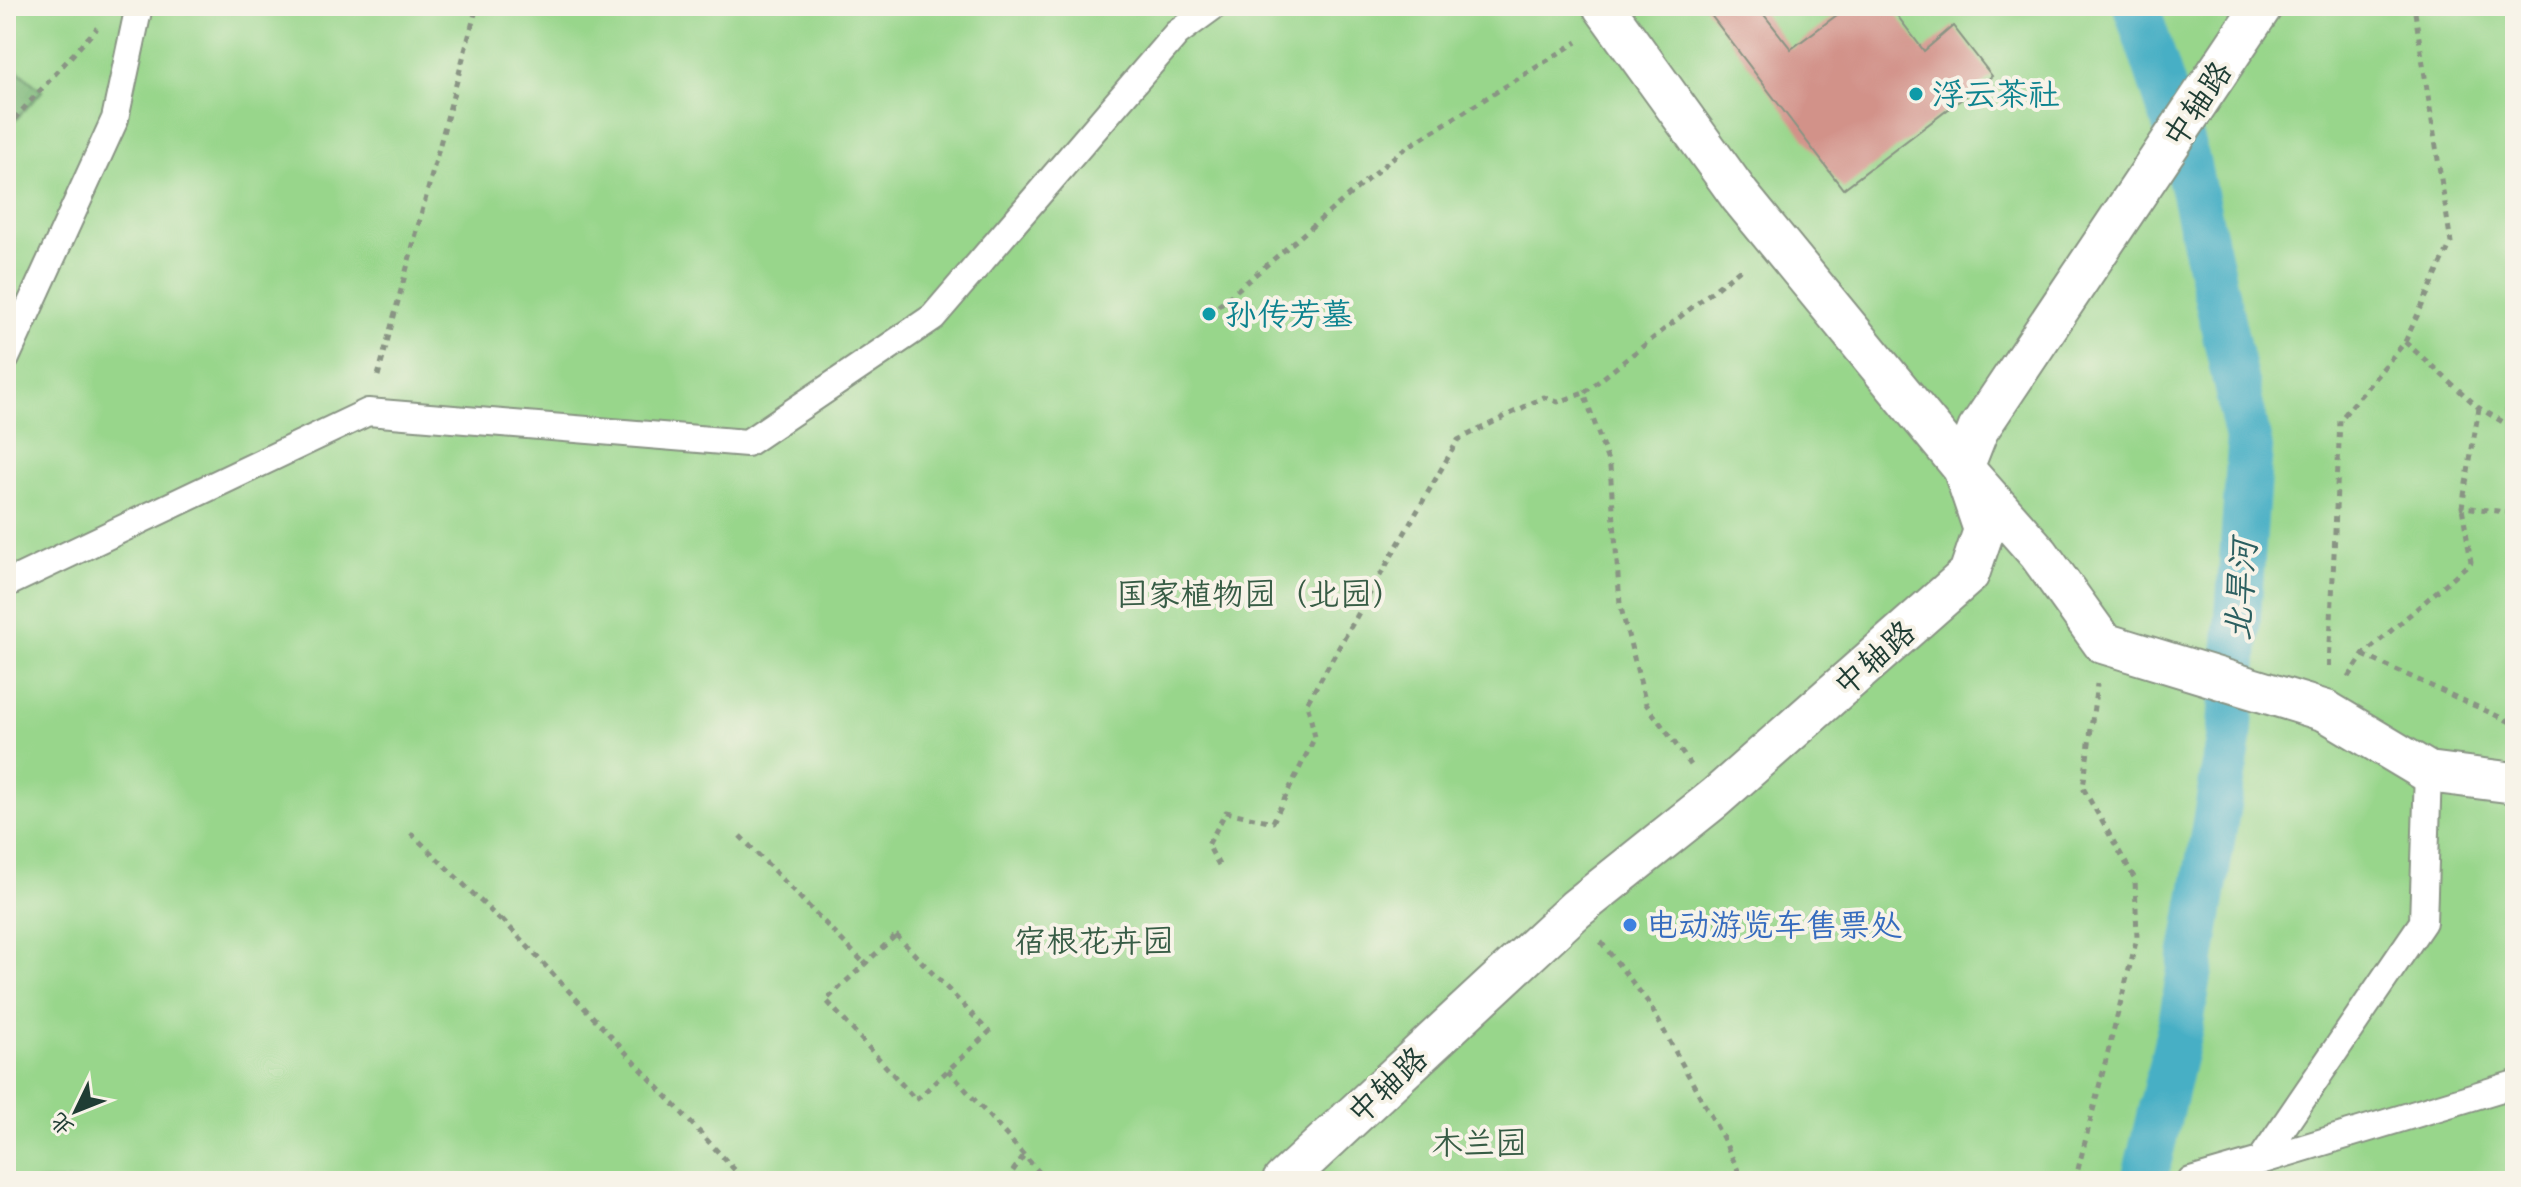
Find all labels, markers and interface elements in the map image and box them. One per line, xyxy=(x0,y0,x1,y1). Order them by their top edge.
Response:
street label: 中轴路 xyxy=(2154,53,2241,156)
place label: 浮云茶社 xyxy=(1932,74,2060,115)
marker: 浮云茶社 xyxy=(1907,85,1925,103)
place label: 孙传芳墓 xyxy=(1225,294,1353,335)
marker: 孙传芳墓 xyxy=(1200,305,1218,323)
water label: 北旱河 xyxy=(2215,533,2266,642)
park label: 国家植物园（北园） xyxy=(1116,574,1404,615)
street label: 中轴路 xyxy=(1825,611,1924,705)
place label: 电动游览车售票处 xyxy=(1646,905,1902,946)
marker: 电动游览车售票处 xyxy=(1621,916,1639,934)
park label: 宿根花卉园 xyxy=(1014,921,1174,962)
street label: 中轴路 xyxy=(1338,1038,1436,1133)
north arrow xyxy=(36,1071,116,1151)
text: 北 xyxy=(44,1106,80,1142)
park label: 木兰园 xyxy=(1431,1123,1527,1164)

